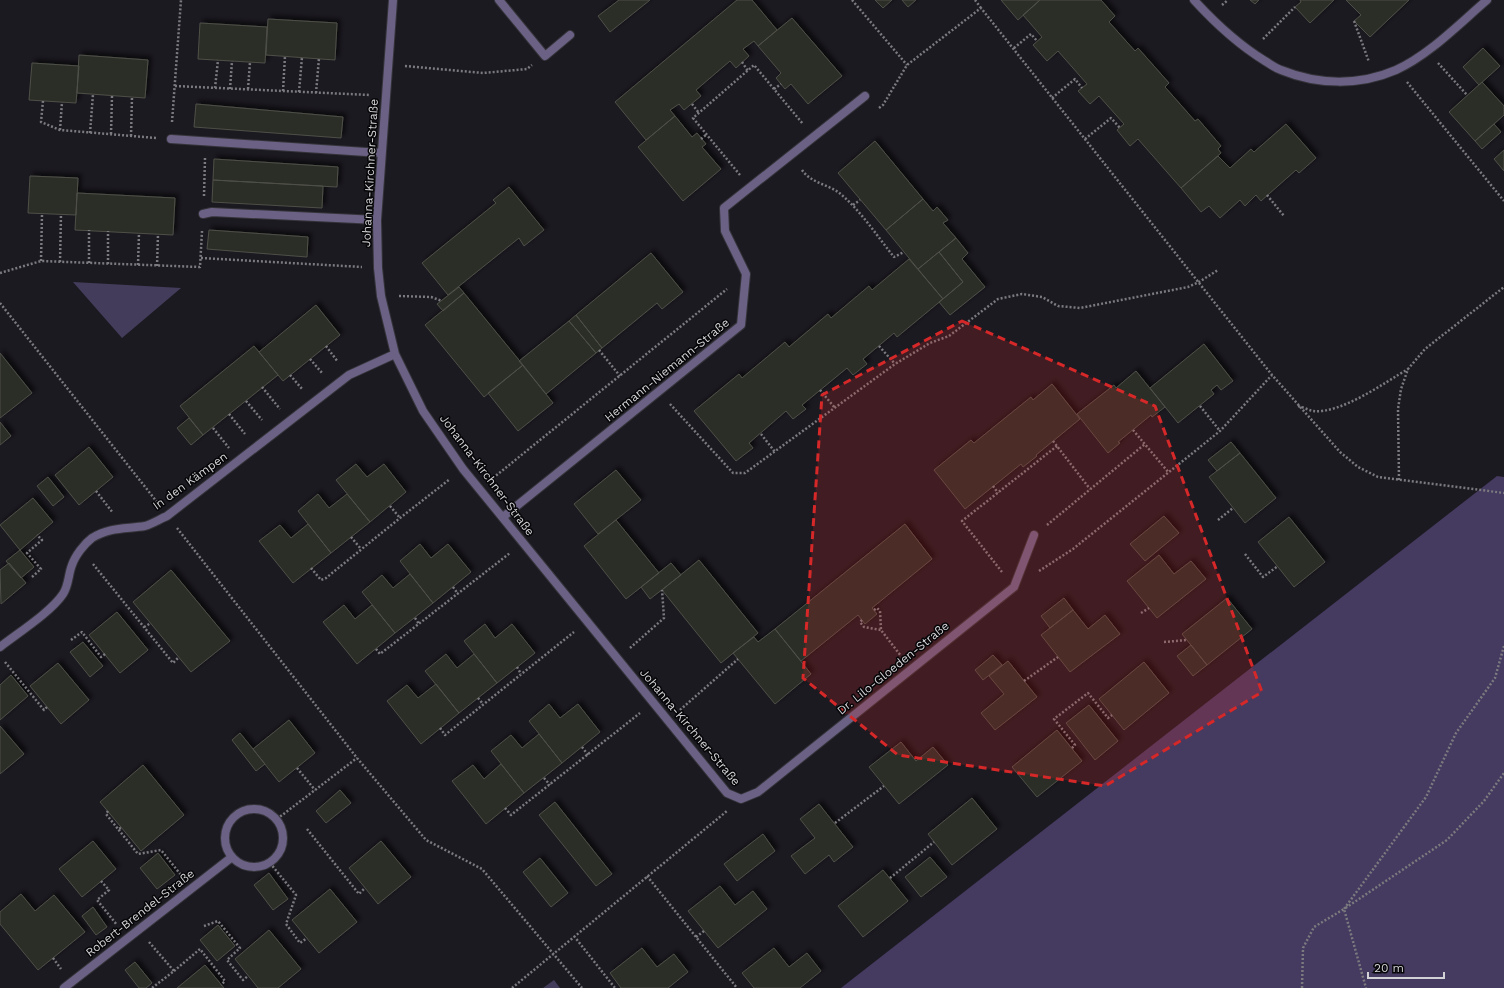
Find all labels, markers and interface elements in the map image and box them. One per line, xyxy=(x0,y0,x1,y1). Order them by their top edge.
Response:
street label: Johanna-Kirchner-Straße xyxy=(359,98,381,247)
street label: Hermann-Niemann-Straße xyxy=(602,315,732,425)
street label: Johanna-Kirchner-Straße xyxy=(437,412,537,539)
street label: In den Kämpen xyxy=(150,449,230,513)
street label: Dr. Lilo-Gloeden-Straße xyxy=(834,618,952,717)
street label: Johanna-Kirchner-Straße xyxy=(637,666,743,788)
street label: Robert-Brendel-Straße xyxy=(83,866,197,960)
scale bar xyxy=(1368,954,1444,980)
text: 20 m xyxy=(1374,961,1404,975)

